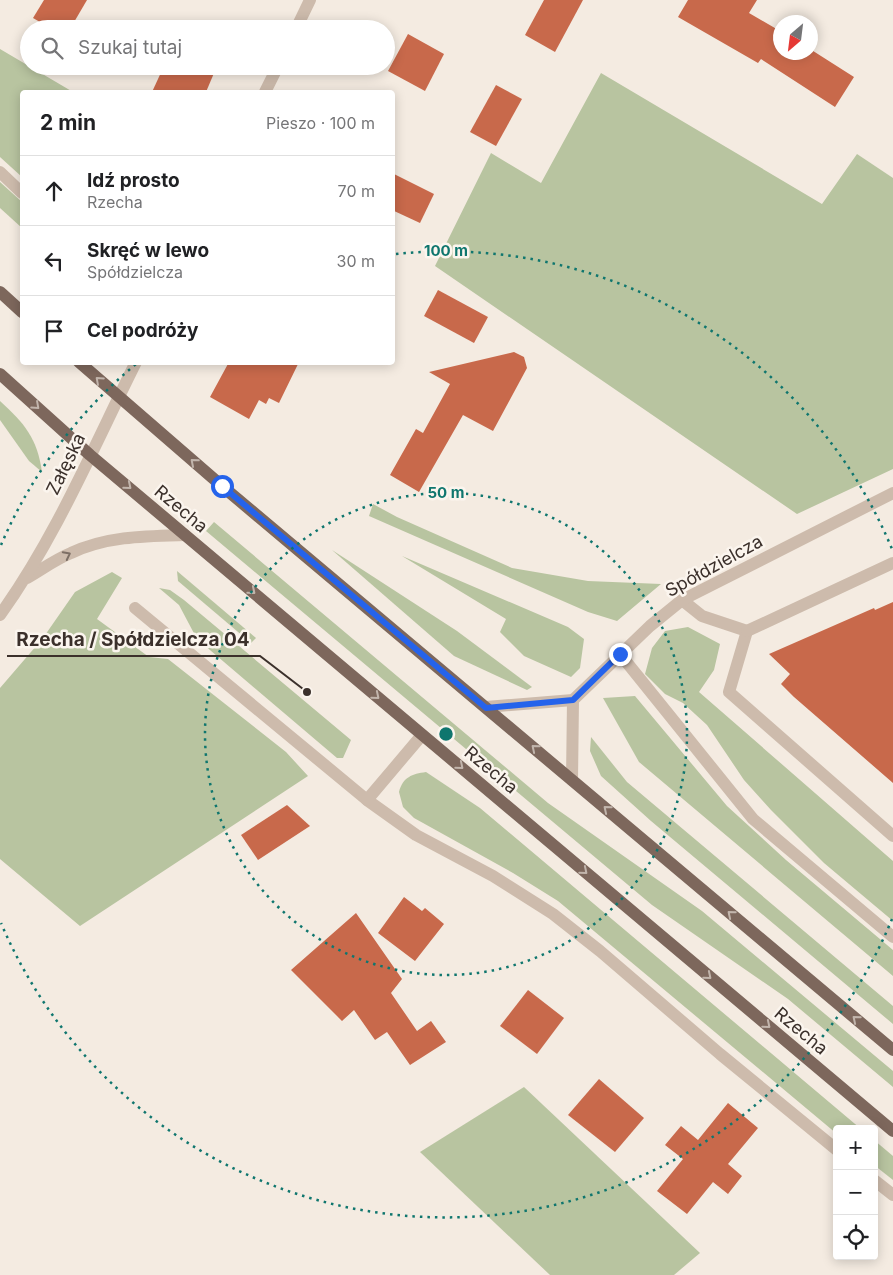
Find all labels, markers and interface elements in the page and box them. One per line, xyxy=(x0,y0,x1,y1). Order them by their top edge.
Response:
north arrow xyxy=(773,15,818,60)
search box xyxy=(20,20,395,75)
icon: search xyxy=(38,34,66,62)
text: Szukaj tutaj xyxy=(78,36,182,59)
text: 2 min xyxy=(40,110,96,135)
text: Pieszo · 100 m xyxy=(266,113,375,133)
text: Idź prosto xyxy=(87,169,180,192)
icon: ahead xyxy=(40,177,68,205)
text: 70 m xyxy=(338,181,375,201)
text: Rzecha xyxy=(87,192,143,212)
text: Skręć w lewo xyxy=(87,239,209,262)
text: 100 m xyxy=(424,241,468,260)
icon: left xyxy=(40,247,68,275)
text: 30 m xyxy=(337,251,375,271)
text: Spółdzielcza xyxy=(87,262,183,282)
icon: arrive xyxy=(40,317,68,345)
text: Cel podróży xyxy=(87,319,199,342)
one-way arrow xyxy=(95,377,104,386)
one-way arrow xyxy=(31,401,40,410)
street label: Załęska xyxy=(42,430,89,498)
one-way arrow xyxy=(191,459,200,468)
route start xyxy=(211,475,234,498)
street label: Rzecha xyxy=(151,480,212,537)
one-way arrow xyxy=(122,481,131,490)
text: 50 m xyxy=(428,483,464,502)
street label: Spółdzielcza xyxy=(661,530,766,601)
one-way arrow xyxy=(62,551,71,561)
one-way arrow xyxy=(246,585,255,594)
callout: Rzecha / Spółdzielcza 04 xyxy=(7,622,260,656)
text: Rzecha / Spółdzielcza 04 xyxy=(16,628,250,651)
route end xyxy=(609,643,632,666)
one-way arrow xyxy=(370,690,379,698)
centre of rings xyxy=(437,725,455,743)
street label: Rzecha xyxy=(461,741,522,798)
one-way arrow xyxy=(531,745,540,754)
one-way arrow xyxy=(454,761,463,770)
one-way arrow xyxy=(604,807,613,815)
one-way arrow xyxy=(578,865,587,874)
one-way arrow xyxy=(728,911,737,920)
one-way arrow xyxy=(702,970,711,978)
street label: Rzecha xyxy=(771,1002,832,1059)
one-way arrow xyxy=(852,1015,861,1024)
one-way arrow xyxy=(761,1019,770,1028)
map controls xyxy=(833,1125,878,1260)
button: + xyxy=(833,1125,878,1170)
button: − xyxy=(833,1170,878,1215)
button: locate xyxy=(833,1215,878,1260)

